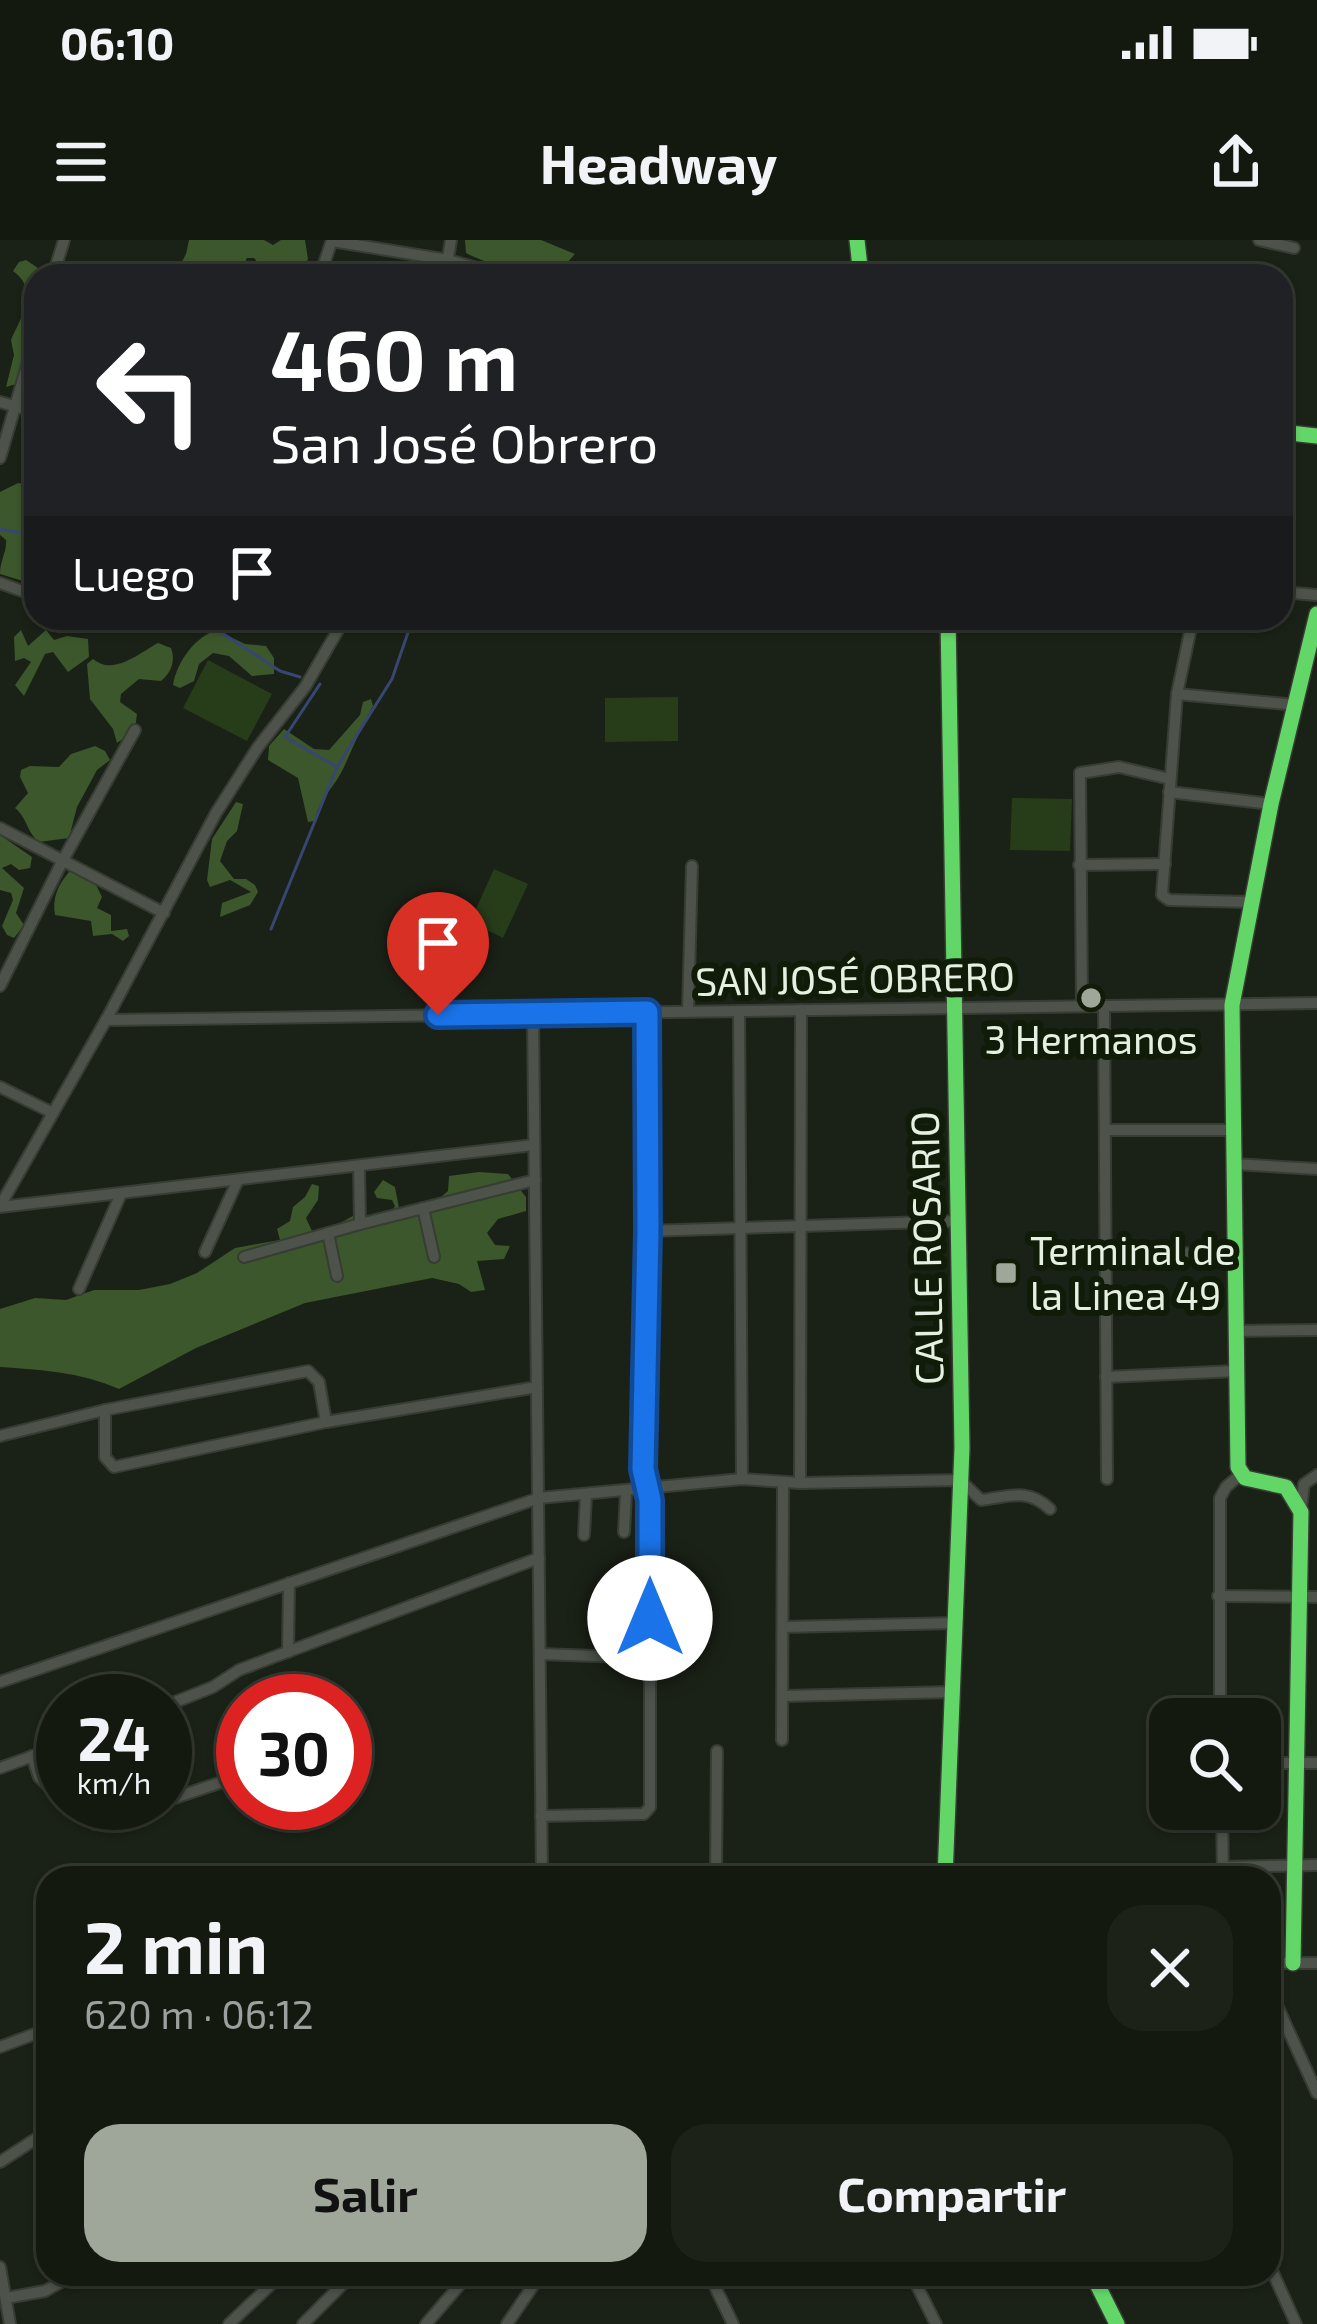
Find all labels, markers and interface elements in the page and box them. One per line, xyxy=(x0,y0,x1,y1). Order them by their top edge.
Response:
text: 06:10 xyxy=(60,15,174,69)
icon: menu xyxy=(48,129,114,195)
icon: share xyxy=(1203,129,1269,195)
text: Headway xyxy=(540,130,777,195)
text: 460 m xyxy=(270,307,518,408)
icon: left xyxy=(72,312,228,468)
text: San José Obrero xyxy=(270,409,658,474)
icon: arrive xyxy=(219,540,285,606)
text: Luego xyxy=(72,546,195,600)
pin xyxy=(387,892,489,1015)
icon: arrive xyxy=(405,910,471,976)
street label: SAN JOSÉ OBRERO xyxy=(695,951,1015,1004)
marker: 3 Hermanos xyxy=(1078,985,1104,1011)
place label: 3 Hermanos xyxy=(984,1015,1198,1062)
street label: CALLE ROSARIO xyxy=(900,1111,951,1385)
place label: Terminal de la Linea 49 xyxy=(1030,1226,1235,1318)
marker: Terminal de la Linea 49 xyxy=(993,1260,1019,1286)
position arrow xyxy=(587,1555,713,1681)
speed limit sign: 30 xyxy=(216,1674,372,1830)
map controls xyxy=(1149,1698,1281,1830)
button: search xyxy=(1149,1698,1281,1830)
text: 24 xyxy=(77,1701,151,1773)
text: km/h xyxy=(77,1764,151,1800)
text: 2 min xyxy=(84,1902,268,1988)
button: close xyxy=(1107,1905,1233,2031)
text: 620 m · 06:12 xyxy=(84,1990,314,2037)
button: Salir xyxy=(84,2124,647,2262)
button: Compartir xyxy=(671,2124,1233,2262)

